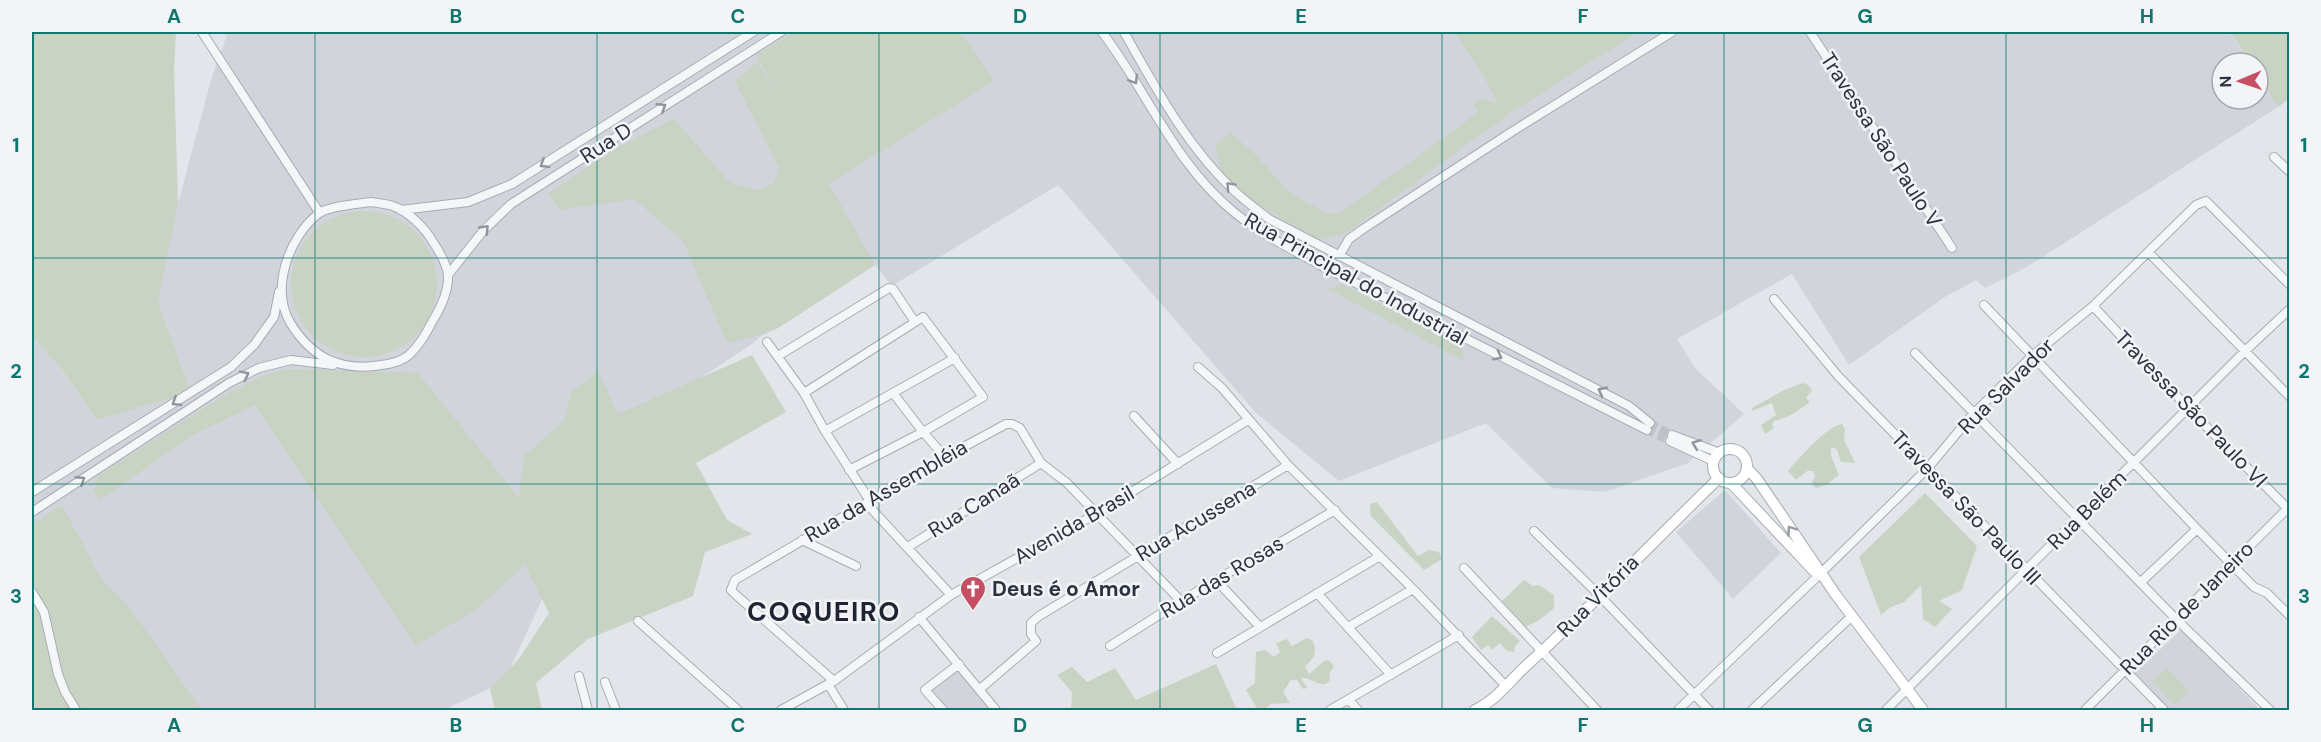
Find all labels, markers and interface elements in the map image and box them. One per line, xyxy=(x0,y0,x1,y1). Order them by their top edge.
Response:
text: A xyxy=(167,3,181,29)
text: B xyxy=(450,3,462,29)
text: C xyxy=(731,3,745,29)
text: D xyxy=(1013,3,1027,29)
text: E xyxy=(1295,3,1307,29)
text: F xyxy=(1577,3,1589,29)
text: G xyxy=(1857,3,1873,29)
text: H xyxy=(2140,3,2154,29)
street label: Travessa São Paulo V xyxy=(1814,47,1948,233)
north arrow xyxy=(2210,51,2270,111)
one-way arrow xyxy=(1127,73,1138,84)
text: N xyxy=(2215,75,2236,88)
one-way arrow xyxy=(656,102,666,114)
street label: Rua D xyxy=(575,116,637,170)
text: 1 xyxy=(12,132,20,158)
text: 1 xyxy=(2300,132,2308,158)
one-way arrow xyxy=(540,157,550,169)
one-way arrow xyxy=(1226,182,1237,192)
street label: Rua Principal do Industrial xyxy=(1239,206,1473,352)
one-way arrow xyxy=(478,226,489,236)
street label: Travessa São Paulo VI xyxy=(2109,324,2273,494)
street label: Rua Salvador xyxy=(1952,332,2060,440)
one-way arrow xyxy=(1492,349,1503,360)
text: 2 xyxy=(10,358,22,384)
text: 2 xyxy=(2298,358,2310,384)
one-way arrow xyxy=(238,371,249,382)
one-way arrow xyxy=(1597,387,1608,398)
one-way arrow xyxy=(172,394,182,406)
street label: Travessa São Paulo III xyxy=(1885,425,2047,591)
street label: Rua da Assembléia xyxy=(800,433,972,549)
one-way arrow xyxy=(1692,438,1702,451)
street label: Rua Belém xyxy=(2041,464,2133,556)
street label: Rua Canaã xyxy=(923,466,1025,544)
street label: Rua Acussena xyxy=(1131,474,1261,568)
one-way arrow xyxy=(74,476,85,487)
street label: Avenida Brasil xyxy=(1009,479,1139,571)
one-way arrow xyxy=(1787,525,1798,536)
street label: Rua das Rosas xyxy=(1155,529,1289,625)
street label: Rua Rio de Janeiro xyxy=(2114,535,2260,681)
street label: Rua Vitória xyxy=(1551,549,1645,643)
church icon: Deus é o Amor xyxy=(958,574,988,612)
place label: Deus é o Amor xyxy=(992,575,1140,603)
text: 3 xyxy=(10,583,22,609)
text: 3 xyxy=(2298,583,2310,609)
district label: COQUEIRO xyxy=(747,594,901,629)
text: A xyxy=(167,712,181,738)
text: B xyxy=(450,712,462,738)
text: C xyxy=(731,712,745,738)
text: D xyxy=(1013,712,1027,738)
text: E xyxy=(1295,712,1307,738)
text: F xyxy=(1577,712,1589,738)
text: G xyxy=(1857,712,1873,738)
text: H xyxy=(2140,712,2154,738)

